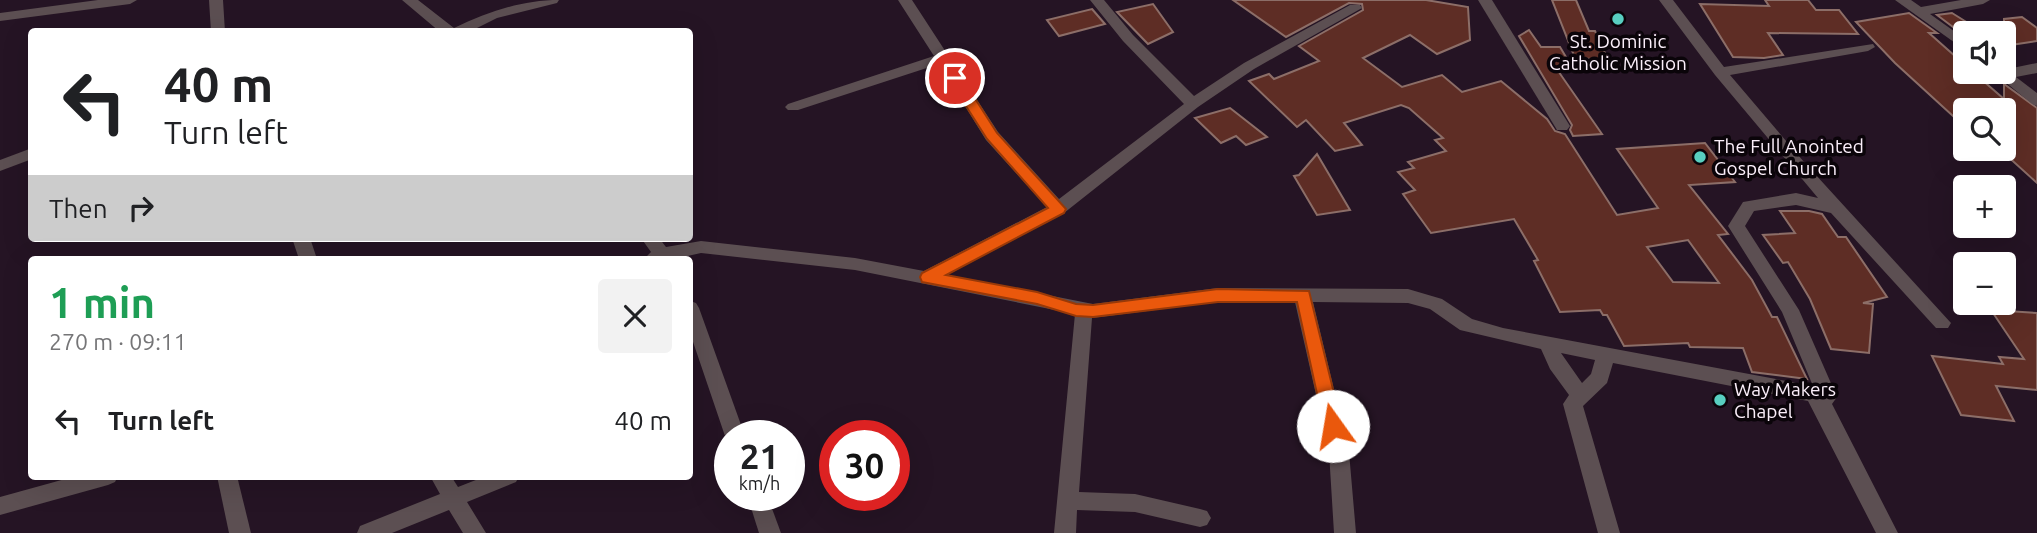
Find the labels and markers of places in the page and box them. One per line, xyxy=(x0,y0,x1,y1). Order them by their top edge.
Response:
marker: St. Dominic Catholic Mission xyxy=(1610,11,1626,27)
place label: St. Dominic Catholic Mission xyxy=(1549,30,1687,74)
pin xyxy=(925,48,985,108)
place label: The Full Anointed Gospel Church xyxy=(1714,135,1864,179)
marker: The Full Anointed Gospel Church xyxy=(1692,149,1708,165)
place label: Way Makers Chapel xyxy=(1734,378,1836,422)
marker: Way Makers Chapel xyxy=(1712,392,1728,408)

